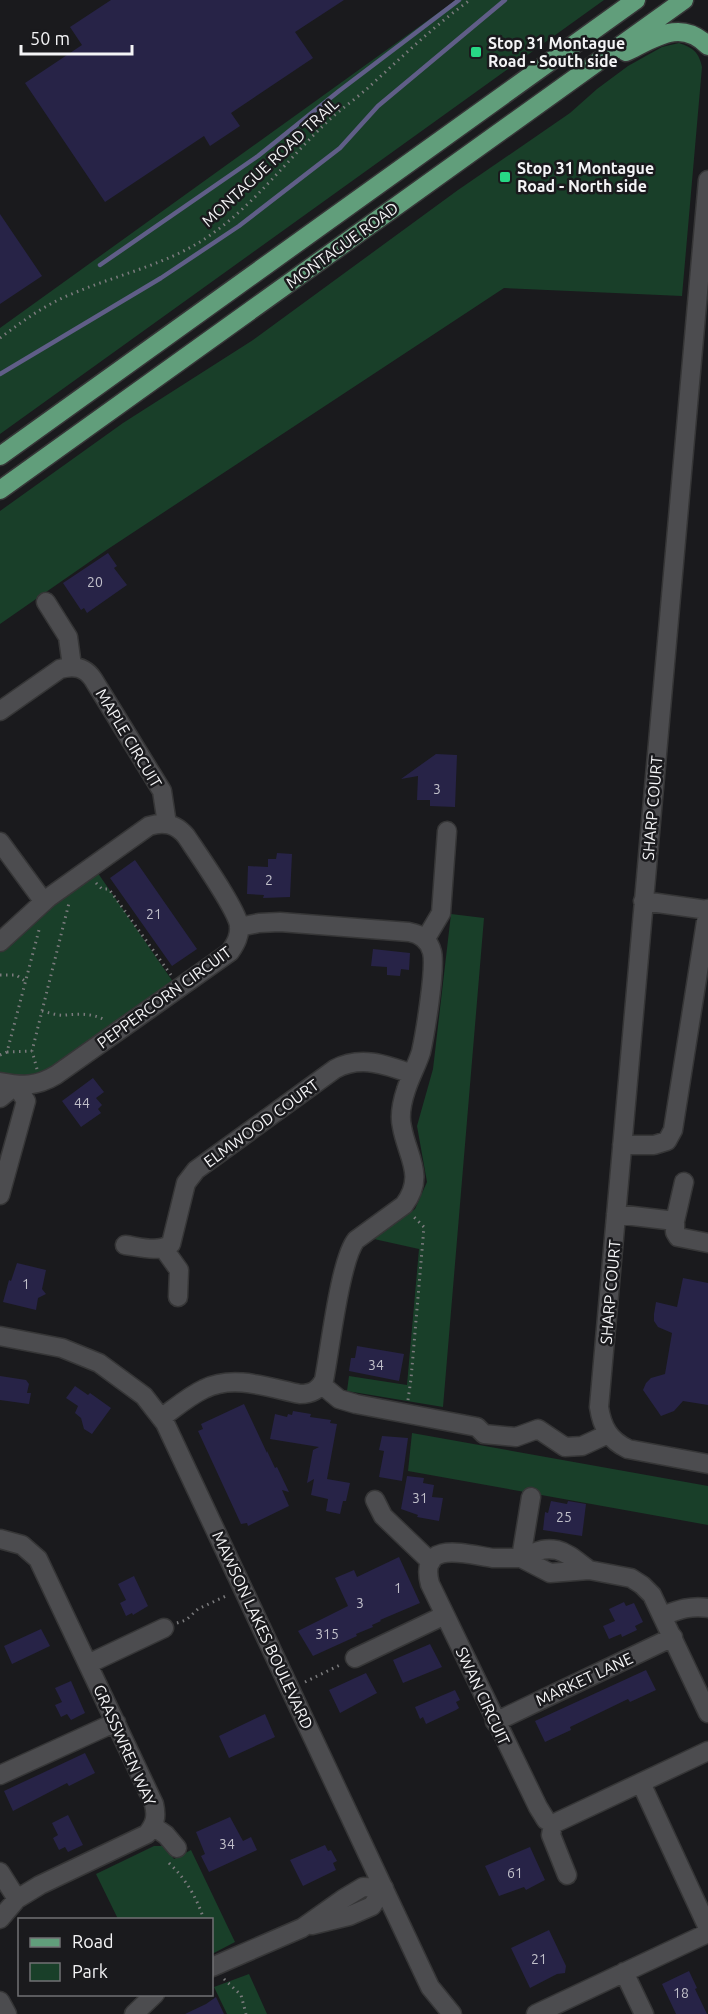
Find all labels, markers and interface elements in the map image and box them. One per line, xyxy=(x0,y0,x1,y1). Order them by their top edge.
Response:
scale bar xyxy=(21,18,132,56)
text: 50 m xyxy=(30,28,70,48)
place label: Stop 31 Montague Road - South side xyxy=(488,34,625,70)
marker: Stop 31 Montague Road - South side xyxy=(469,45,483,59)
street label: MONTAGUE ROAD TRAIL xyxy=(198,94,342,230)
place label: Stop 31 Montague Road - North side xyxy=(517,159,654,195)
marker: Stop 31 Montague Road - North side xyxy=(498,170,512,184)
street label: MONTAGUE ROAD xyxy=(282,198,402,292)
house number: 20 xyxy=(87,574,103,590)
street label: MAPLE CIRCUIT xyxy=(92,685,166,791)
street label: SHARP COURT xyxy=(638,755,666,861)
house number: 3 xyxy=(433,781,441,797)
house number: 2 xyxy=(265,872,273,888)
house number: 21 xyxy=(146,906,162,922)
street label: PEPPERCORN CIRCUIT xyxy=(94,942,235,1052)
street label: ELMWOOD COURT xyxy=(200,1075,322,1171)
house number: 44 xyxy=(74,1095,90,1111)
street label: SHARP COURT xyxy=(596,1239,624,1345)
house number: 1 xyxy=(22,1276,30,1292)
house number: 34 xyxy=(368,1357,384,1373)
house number: 31 xyxy=(412,1490,428,1506)
house number: 25 xyxy=(556,1509,572,1525)
street label: MAWSON LAKES BOULEVARD xyxy=(209,1528,317,1732)
house number: 1 xyxy=(394,1580,402,1596)
house number: 3 xyxy=(356,1595,364,1611)
house number: 315 xyxy=(315,1626,339,1642)
street label: SWAN CIRCUIT xyxy=(452,1644,514,1748)
street label: MARKET LANE xyxy=(533,1649,635,1709)
street label: GRASSWREN WAY xyxy=(90,1682,160,1809)
house number: 34 xyxy=(219,1836,235,1852)
house number: 61 xyxy=(507,1865,523,1881)
legend xyxy=(18,1918,213,1996)
text: Road xyxy=(72,1931,114,1951)
house number: 21 xyxy=(531,1951,547,1967)
text: Park xyxy=(72,1961,108,1981)
house number: 18 xyxy=(673,1985,689,2001)

